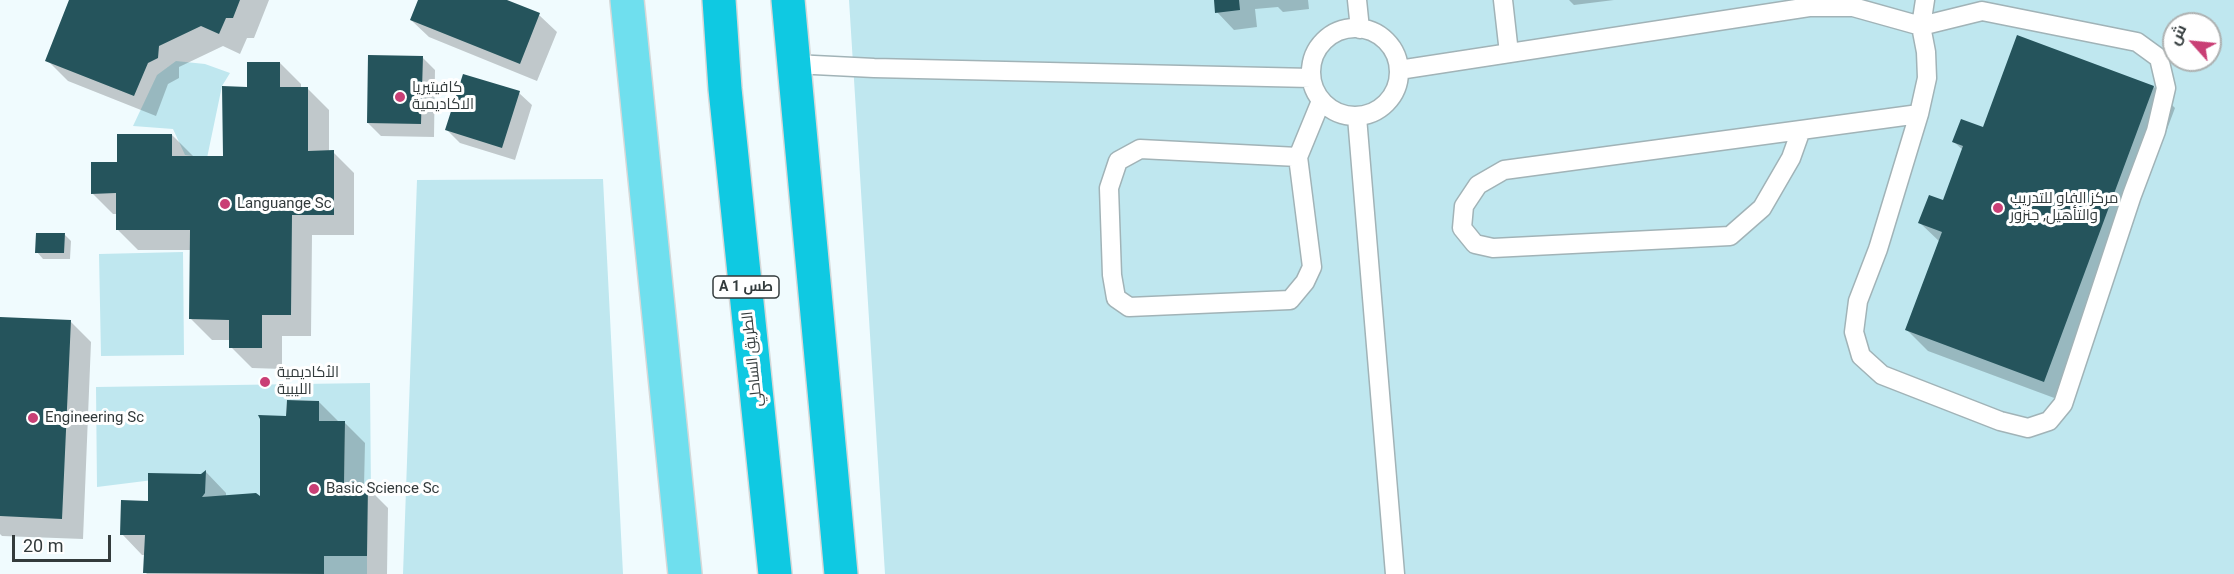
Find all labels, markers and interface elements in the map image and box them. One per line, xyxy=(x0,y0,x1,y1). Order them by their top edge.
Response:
north arrow xyxy=(2162,12,2222,72)
text: ش xyxy=(2164,21,2190,48)
place label: كافيتيريا الاكاديمية xyxy=(412,79,474,114)
marker: كافيتيريا الاكاديمية xyxy=(393,90,407,104)
place label: مركز الفاو للتدريب والتأهيل, جنزور xyxy=(2010,190,2118,225)
place label: Languange Sc xyxy=(237,195,332,213)
marker: Languange Sc xyxy=(218,197,232,211)
marker: مركز الفاو للتدريب والتأهيل, جنزور xyxy=(1991,201,2005,215)
road number: A 1 طس xyxy=(713,276,779,298)
street label: الطريق الساحلي xyxy=(739,310,767,408)
place label: الأكاديمية الليبية xyxy=(277,364,339,399)
marker: الأكاديمية الليبية xyxy=(258,375,272,389)
place label: Engineering Sc xyxy=(45,409,144,427)
marker: Engineering Sc xyxy=(26,411,40,425)
place label: Basic Science Sc xyxy=(326,480,439,498)
marker: Basic Science Sc xyxy=(307,482,321,496)
scale bar xyxy=(15,523,114,561)
text: 20 m xyxy=(23,535,63,556)

